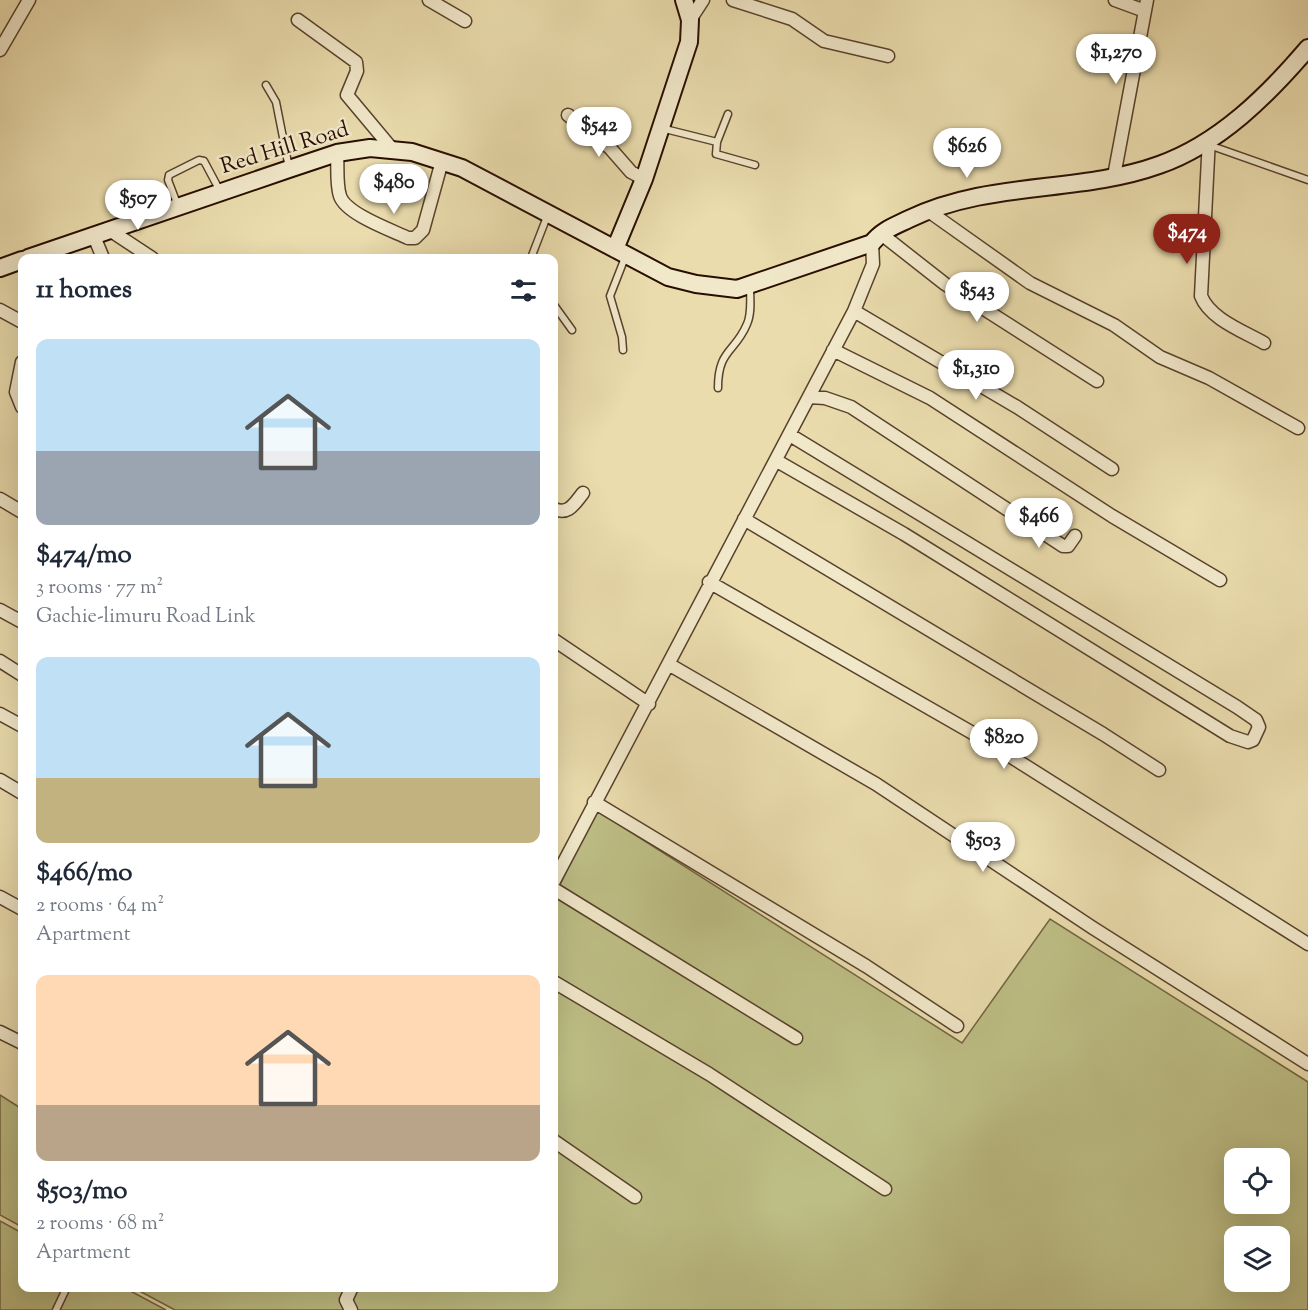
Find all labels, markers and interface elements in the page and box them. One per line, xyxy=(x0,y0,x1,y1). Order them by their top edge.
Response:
pin: $1,270 xyxy=(1067,34,1165,85)
text: $1,270 xyxy=(1090,39,1142,68)
pin: $542 xyxy=(563,107,635,158)
text: $542 xyxy=(581,112,617,141)
street label: Red Hill Road xyxy=(217,114,353,184)
pin: $626 xyxy=(931,128,1003,179)
text: $626 xyxy=(947,133,987,162)
pin: $480 xyxy=(358,164,430,215)
text: $480 xyxy=(373,169,415,198)
pin: $507 xyxy=(102,180,174,231)
text: $507 xyxy=(119,185,157,214)
pin: $474 xyxy=(1151,214,1223,265)
text: $474 xyxy=(1167,219,1207,248)
text: 11 homes xyxy=(36,272,132,309)
pin: $543 xyxy=(941,272,1013,323)
icon: filters xyxy=(507,274,540,307)
text: $543 xyxy=(959,277,995,306)
pin: $1,310 xyxy=(927,350,1025,401)
text: $1,310 xyxy=(952,355,1000,384)
icon: home xyxy=(234,378,342,486)
pin: $466 xyxy=(1003,498,1075,549)
text: $466 xyxy=(1019,503,1059,532)
text: $474/mo xyxy=(36,537,132,574)
text: 3 rooms · 77 m² xyxy=(36,574,163,603)
text: Gachie-limuru Road Link xyxy=(36,603,256,632)
icon: home xyxy=(234,696,342,804)
pin: $820 xyxy=(968,719,1040,770)
text: $820 xyxy=(984,724,1024,753)
pin: $503 xyxy=(947,822,1019,873)
text: $503 xyxy=(965,827,1001,856)
text: $466/mo xyxy=(36,855,133,892)
text: 2 rooms · 64 m² xyxy=(36,892,164,921)
text: Apartment xyxy=(36,921,131,950)
icon: home xyxy=(234,1014,342,1122)
map controls xyxy=(1224,1148,1290,1292)
button: locate xyxy=(1224,1148,1290,1214)
text: $503/mo xyxy=(36,1173,128,1210)
text: 2 rooms · 68 m² xyxy=(36,1210,164,1239)
button: layers xyxy=(1224,1226,1290,1292)
text: Apartment xyxy=(36,1239,131,1268)

